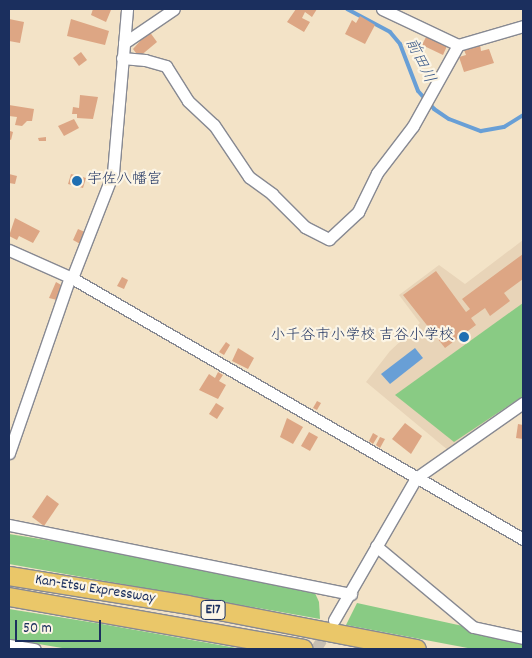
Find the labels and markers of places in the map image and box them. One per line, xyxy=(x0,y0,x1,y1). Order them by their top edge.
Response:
place label: 宇佐八幡宮 xyxy=(87,172,162,190)
marker: 宇佐八幡宮 xyxy=(71,175,83,187)
place label: 小千谷市小学校 吉谷小学校 xyxy=(271,328,454,346)
marker: 小千谷市小学校 吉谷小学校 xyxy=(458,331,470,343)

